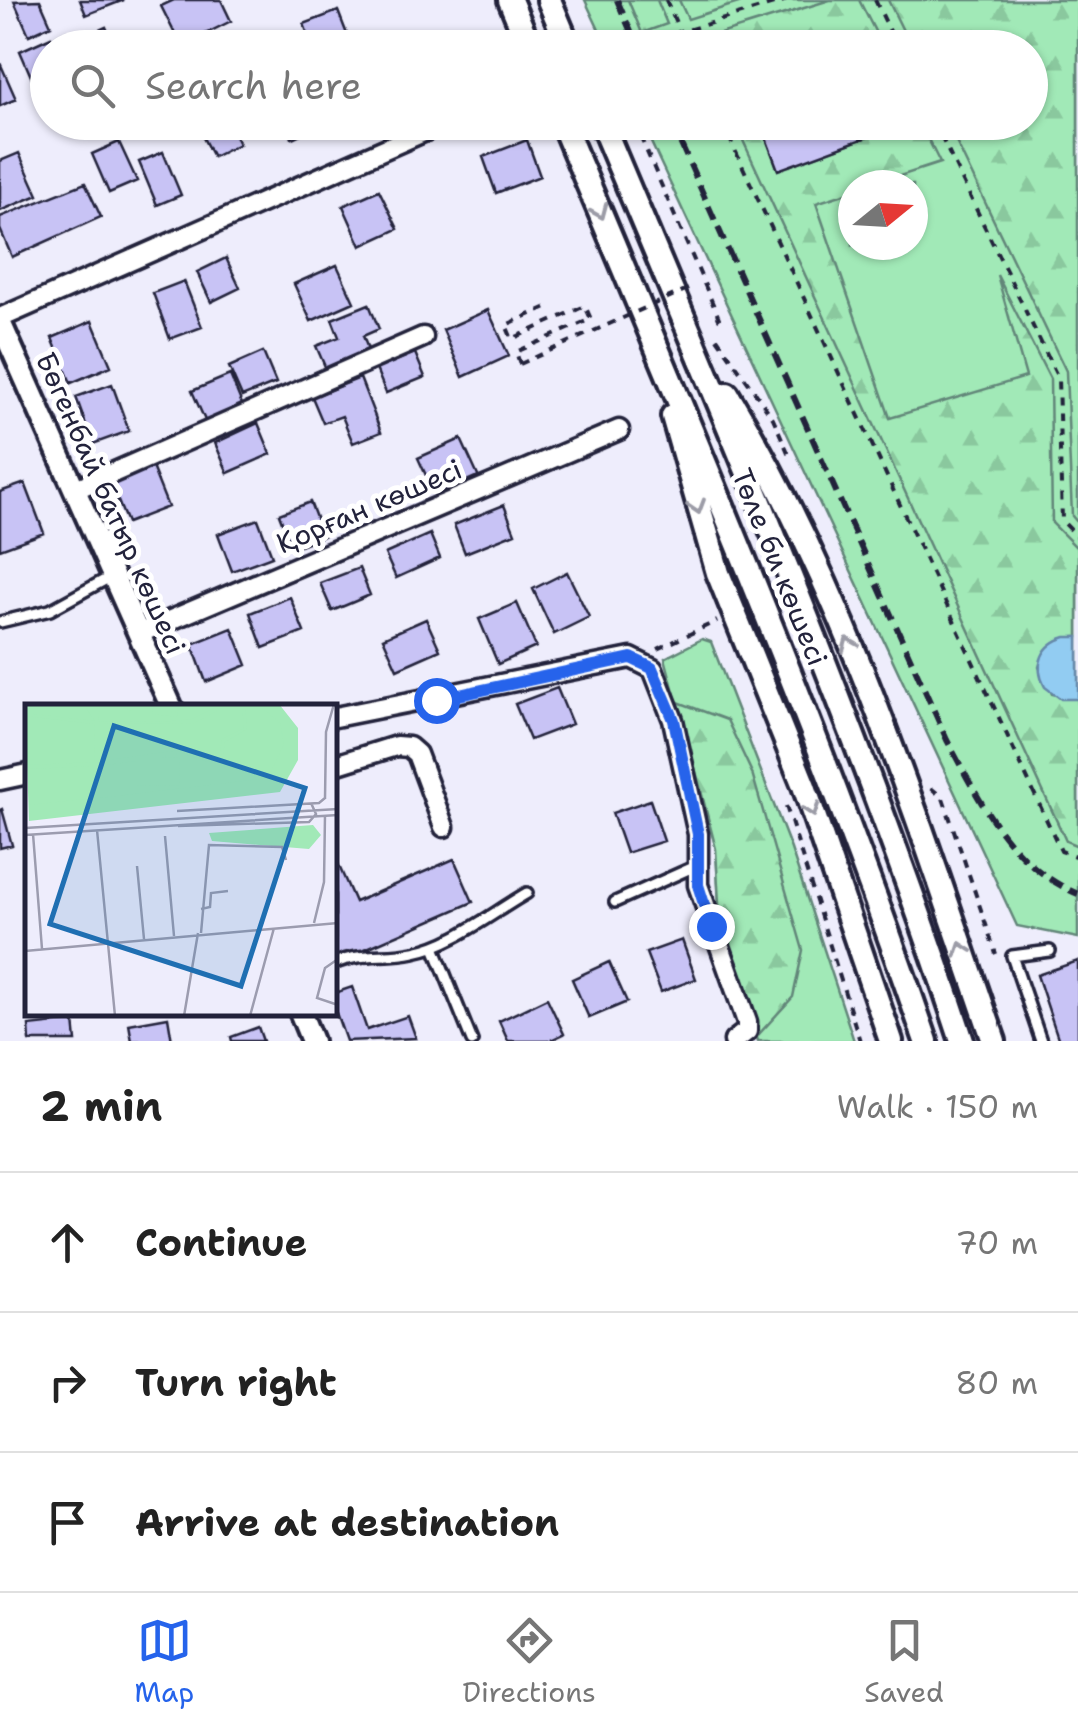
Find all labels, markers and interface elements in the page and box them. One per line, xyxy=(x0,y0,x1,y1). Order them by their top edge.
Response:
search box xyxy=(30,30,1048,140)
icon: search xyxy=(65,58,120,113)
text: Search here xyxy=(145,60,362,111)
north arrow xyxy=(838,170,928,260)
one-way arrow xyxy=(588,202,608,220)
street label: Бөгенбай батыр көшесі xyxy=(27,346,195,660)
street label: Қорған көшесі xyxy=(270,450,468,562)
street label: Төле би көшесі xyxy=(723,463,837,671)
one-way arrow xyxy=(686,497,706,514)
one-way arrow xyxy=(841,636,861,654)
route start xyxy=(414,678,460,724)
inset map xyxy=(25,704,338,1016)
one-way arrow xyxy=(800,801,821,818)
route end xyxy=(689,904,735,950)
one-way arrow xyxy=(953,941,974,958)
text: 2 min xyxy=(40,1078,162,1134)
text: Walk · 150 m xyxy=(837,1085,1038,1128)
icon: ahead xyxy=(40,1215,95,1270)
text: Continue xyxy=(135,1217,307,1268)
text: 70 m xyxy=(955,1221,1038,1264)
icon: right xyxy=(40,1355,95,1410)
text: Turn right xyxy=(135,1357,337,1408)
text: 80 m xyxy=(955,1361,1038,1404)
icon: arrive xyxy=(40,1495,95,1550)
text: Arrive at destination xyxy=(135,1497,559,1548)
tab: Map xyxy=(134,1613,194,1711)
tab: Directions xyxy=(463,1613,596,1711)
tab: Saved xyxy=(864,1613,944,1711)

